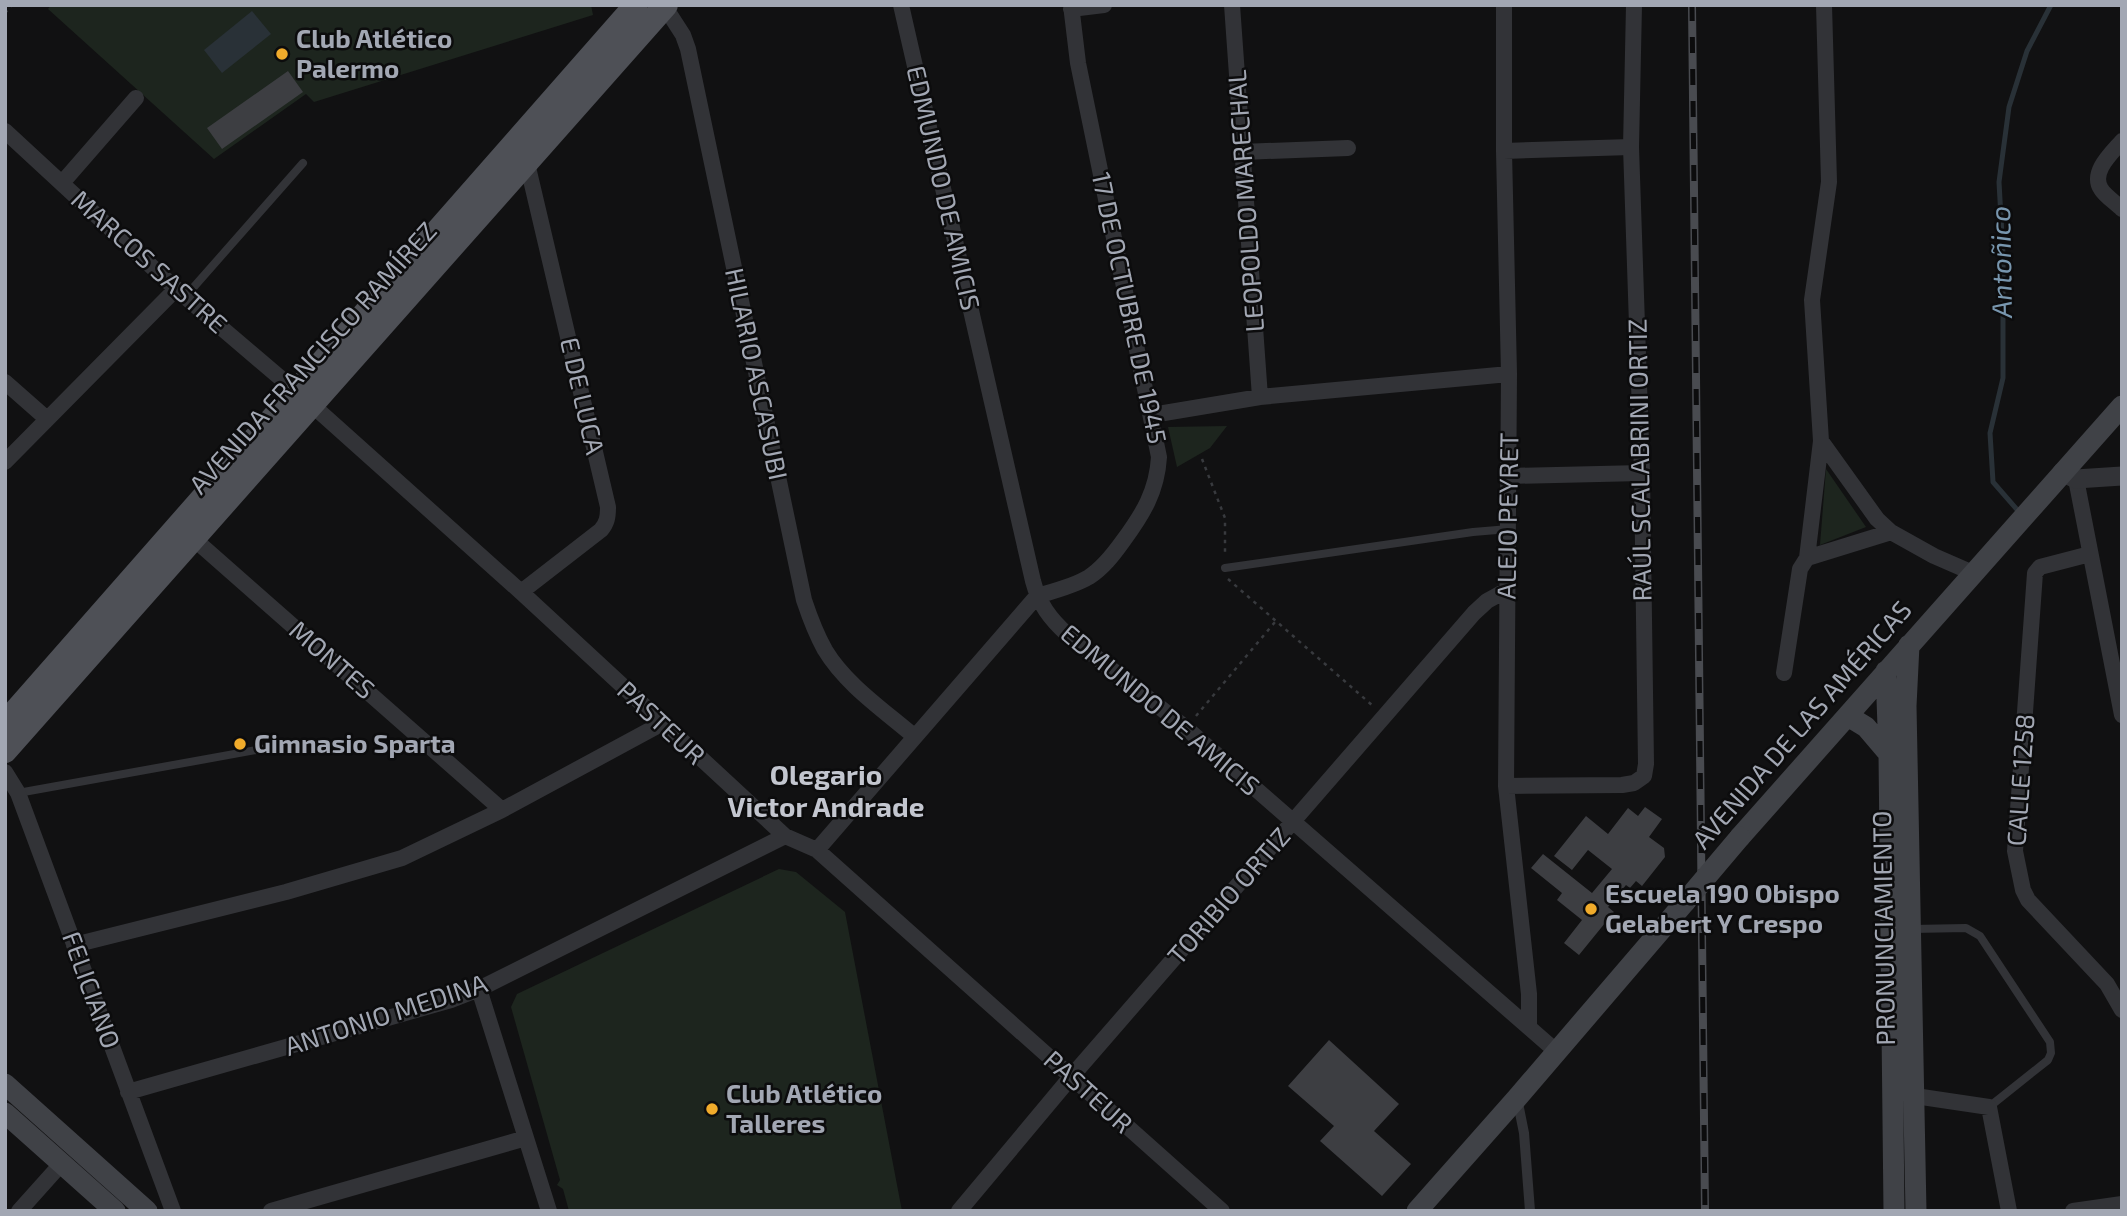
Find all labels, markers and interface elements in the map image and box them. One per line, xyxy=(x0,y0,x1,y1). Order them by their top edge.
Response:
place label: Club Atlético Palermo xyxy=(296,22,452,83)
marker: Club Atlético Palermo xyxy=(274,46,290,62)
street label: EDMUNDO DE AMICIS xyxy=(901,63,988,313)
street label: LEOPOLDO MARECHAL xyxy=(1220,69,1269,333)
street label: 17 DE OCTUBRE DE 1945 xyxy=(1087,169,1174,446)
street label: MARCOS SASTRE xyxy=(66,183,234,339)
water label: Antoñico xyxy=(1982,206,2018,319)
street label: AVENIDA FRANCISCO RAMÍREZ xyxy=(182,215,442,499)
street label: HILARIO ASCASUBI xyxy=(720,265,795,482)
street label: RAÚL SCALABRINI ORTIZ xyxy=(1621,318,1656,602)
street label: E DE LUCA xyxy=(555,334,612,457)
street label: ALEJO PEYRET xyxy=(1490,432,1523,599)
street label: AVENIDA DE LAS AMÉRICAS xyxy=(1685,594,1917,854)
street label: MONTES xyxy=(284,613,382,704)
street label: EDMUNDO DE AMICIS xyxy=(1055,617,1267,801)
street label: PASTEUR xyxy=(612,674,712,770)
street label: CALLE 1258 xyxy=(1999,713,2040,847)
place label: Gimnasio Sparta xyxy=(254,727,456,758)
marker: Gimnasio Sparta xyxy=(232,736,248,752)
district label: Olegario Victor Andrade xyxy=(728,757,924,823)
street label: PRONUNCIAMIENTO xyxy=(1865,810,1900,1046)
street label: TORIBIO ORTIZ xyxy=(1160,820,1296,970)
place label: Escuela 190 Obispo Gelabert Y Crespo xyxy=(1605,877,1840,938)
marker: Escuela 190 Obispo Gelabert Y Crespo xyxy=(1583,901,1599,917)
street label: FELICIANO xyxy=(57,927,128,1052)
street label: ANTONIO MEDINA xyxy=(280,966,491,1061)
street label: PASTEUR xyxy=(1038,1043,1140,1139)
place label: Club Atlético Talleres xyxy=(726,1077,882,1138)
marker: Club Atlético Talleres xyxy=(704,1101,720,1117)

